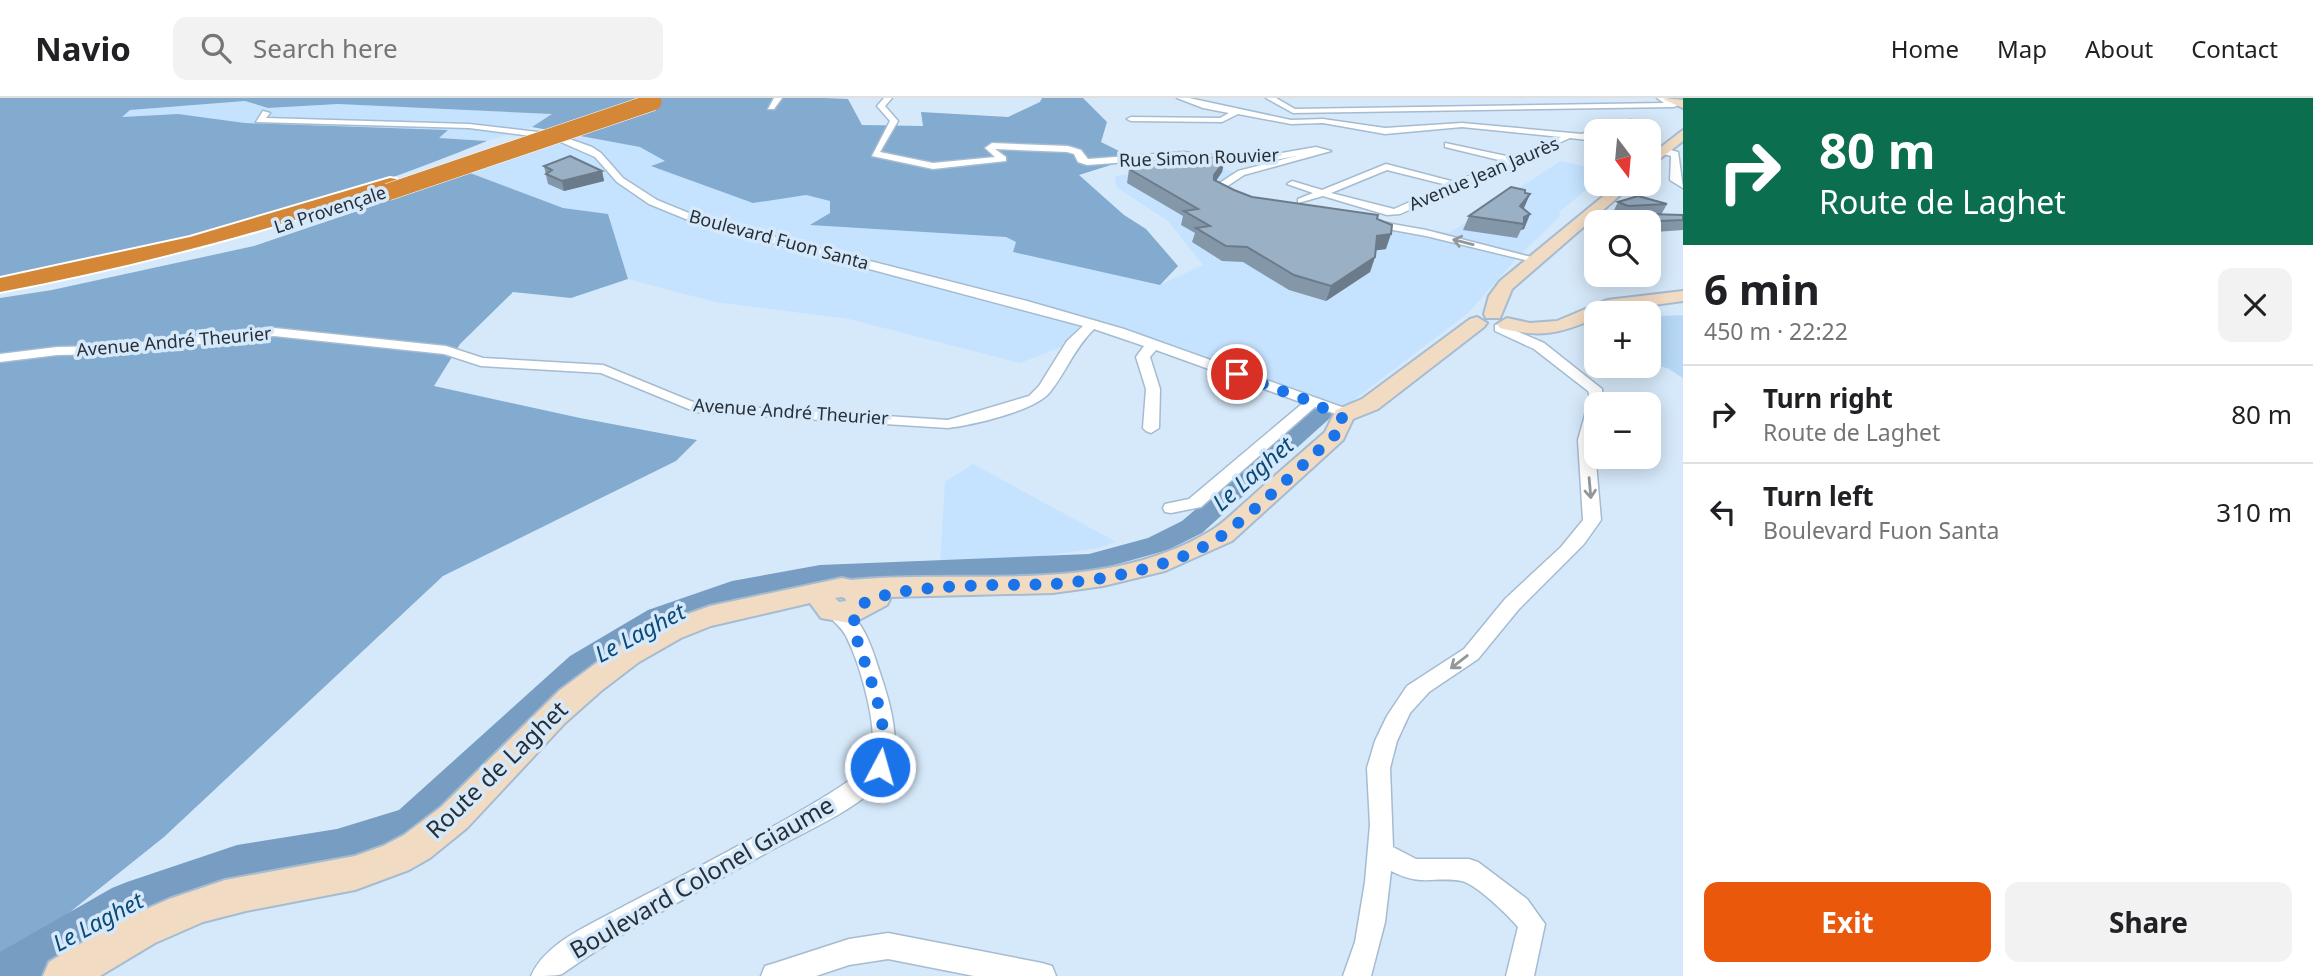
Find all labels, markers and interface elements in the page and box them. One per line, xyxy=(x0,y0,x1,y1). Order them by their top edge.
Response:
search box xyxy=(173,17,663,80)
text: Navio xyxy=(35,26,131,71)
icon: search xyxy=(197,29,235,67)
text: Search here xyxy=(253,30,398,66)
text: Home xyxy=(1891,32,1959,65)
text: Map xyxy=(1997,32,2047,65)
text: About xyxy=(2085,32,2153,65)
text: Contact xyxy=(2191,32,2278,65)
text: 80 m xyxy=(1819,117,1936,183)
north arrow xyxy=(1584,119,1661,196)
map controls xyxy=(1584,119,1661,469)
icon: right xyxy=(1704,126,1795,217)
street label: Avenue Jean Jaurès xyxy=(1405,131,1562,216)
street label: Rue Simon Rouvier xyxy=(1119,142,1280,172)
street label: La Provençale xyxy=(271,180,389,238)
text: Route de Laghet xyxy=(1819,180,2066,223)
street label: Boulevard Fuon Santa xyxy=(687,203,872,275)
button: search xyxy=(1584,210,1661,287)
one-way arrow xyxy=(1452,235,1475,248)
text: 6 min xyxy=(1704,260,1820,317)
button: close xyxy=(2218,268,2292,342)
button: + xyxy=(1584,301,1661,378)
text: 450 m · 22:22 xyxy=(1704,315,1848,347)
street label: Avenue André Theurier xyxy=(75,320,273,361)
pin xyxy=(1207,344,1267,404)
icon: arrive xyxy=(1218,355,1256,393)
text: Turn right xyxy=(1763,380,1893,416)
street label: Avenue André Theurier xyxy=(693,392,890,430)
button: − xyxy=(1584,392,1661,469)
icon: right xyxy=(1704,395,1742,433)
text: 80 m xyxy=(2231,396,2292,432)
text: Route de Laghet xyxy=(1763,416,1940,448)
water label: Le Laghet xyxy=(1205,428,1301,518)
one-way arrow xyxy=(1584,476,1597,499)
text: Turn left xyxy=(1763,478,1874,514)
icon: left xyxy=(1704,493,1742,531)
text: 310 m xyxy=(2216,494,2292,530)
text: Boulevard Fuon Santa xyxy=(1763,514,2000,546)
water label: Le Laghet xyxy=(589,594,692,669)
one-way arrow xyxy=(1451,655,1469,670)
street label: Route de Laghet xyxy=(418,693,574,845)
position arrow xyxy=(843,730,917,804)
street label: Boulevard Colonel Giaume xyxy=(563,788,839,966)
button: Exit xyxy=(1704,882,1991,962)
button: Share xyxy=(2005,882,2292,962)
water label: Le Laghet xyxy=(47,883,150,958)

